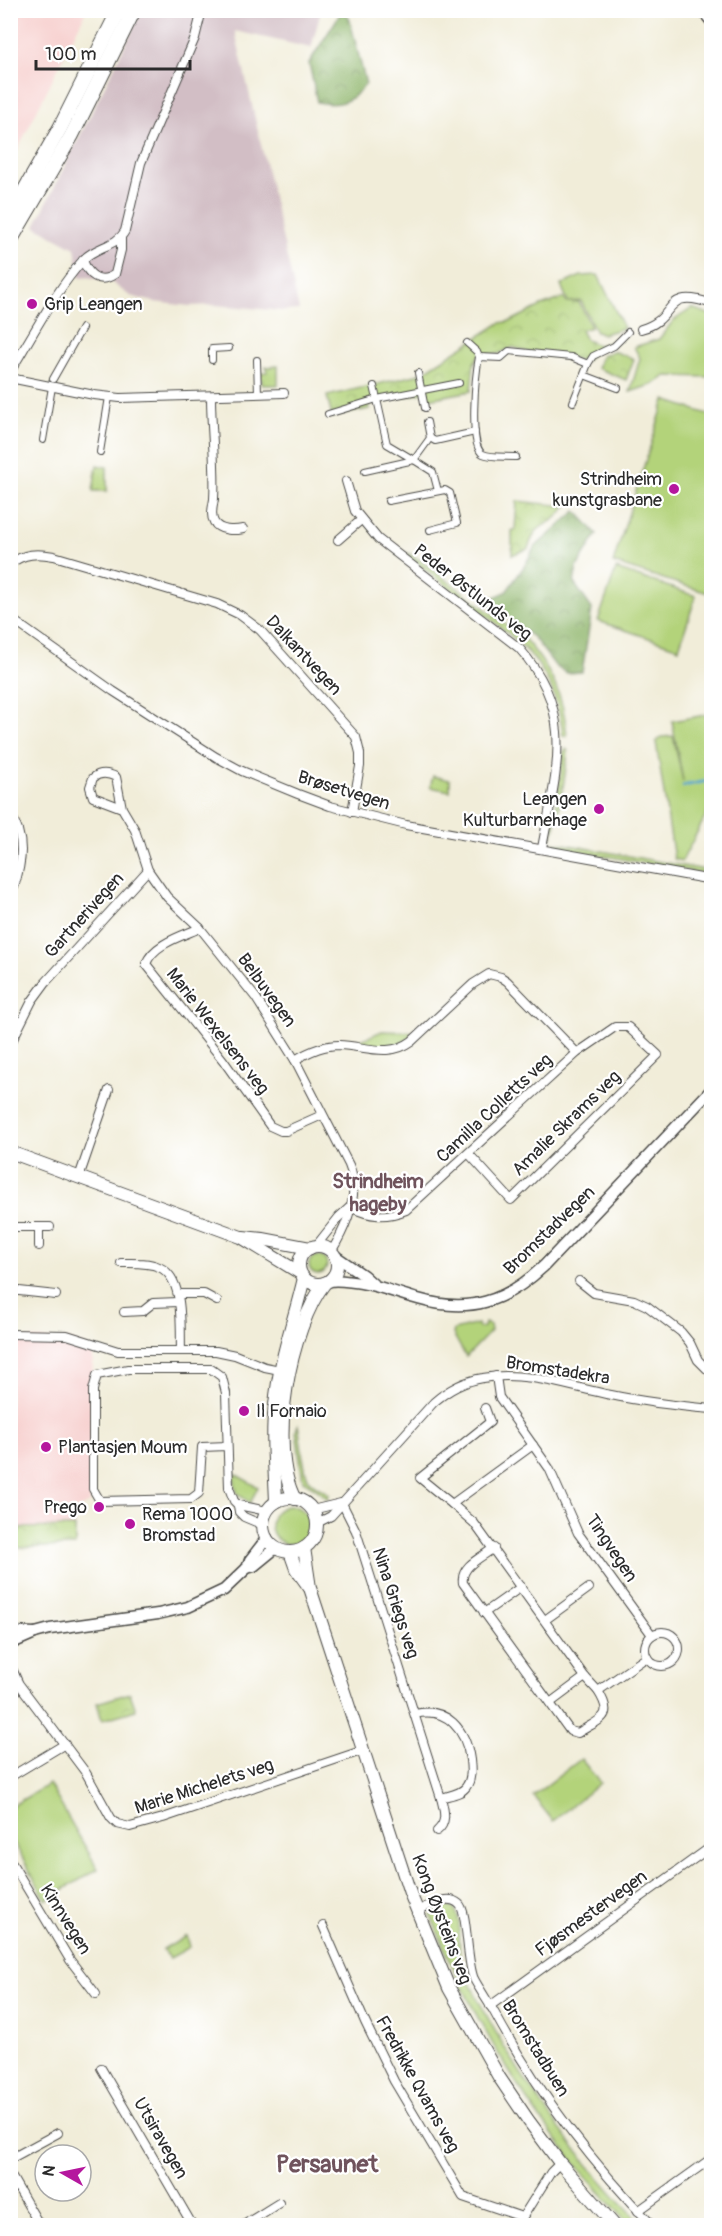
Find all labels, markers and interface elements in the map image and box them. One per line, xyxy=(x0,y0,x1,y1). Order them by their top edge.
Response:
scale bar xyxy=(36,33,190,71)
text: 100 m xyxy=(45,43,97,66)
place label: Grip Leangen xyxy=(44,293,143,316)
marker: Grip Leangen xyxy=(25,297,39,311)
place label: Strindheim kunstgrasbane xyxy=(553,468,662,512)
marker: Strindheim kunstgrasbane xyxy=(667,482,681,496)
street label: Peder Østlunds veg xyxy=(409,539,537,646)
street label: Dalkantvegen xyxy=(261,610,347,700)
street label: Brøsetvegen xyxy=(295,766,393,815)
place label: Leangen Kulturbarnehage xyxy=(463,788,587,832)
marker: Leangen Kulturbarnehage xyxy=(592,802,606,816)
street label: Gartnerivegen xyxy=(40,868,129,963)
street label: Belbuvegen xyxy=(232,949,301,1032)
street label: Marie Wexelsens veg xyxy=(161,963,274,1099)
street label: Camilla Colletts veg xyxy=(432,1049,557,1168)
street label: Amalie Skrams veg xyxy=(507,1066,626,1181)
district label: Strindheim hageby xyxy=(332,1169,424,1217)
street label: Bromstadvegen xyxy=(499,1181,600,1280)
street label: Bromstadekra xyxy=(504,1351,612,1390)
place label: Il Fornaio xyxy=(256,1400,327,1423)
marker: Il Fornaio xyxy=(237,1404,251,1418)
place label: Plantasjen Moum xyxy=(58,1436,188,1459)
marker: Plantasjen Moum xyxy=(39,1440,53,1454)
place label: Prego xyxy=(44,1496,87,1519)
marker: Prego xyxy=(92,1500,106,1514)
place label: Rema 1000 Bromstad xyxy=(142,1503,233,1547)
street label: Tingvegen xyxy=(581,1510,643,1587)
marker: Rema 1000 Bromstad xyxy=(123,1517,137,1531)
street label: Nina Griegs veg xyxy=(367,1545,424,1661)
street label: Marie Michelets veg xyxy=(132,1753,277,1820)
street label: Kong Øysteins veg xyxy=(406,1851,477,1988)
street label: Fjøsmestervegen xyxy=(531,1865,652,1962)
street label: Kinnvegen xyxy=(35,1880,96,1959)
street label: Bromstadbuen xyxy=(497,1995,575,2101)
street label: Fredrikke Qvams veg xyxy=(370,2012,465,2157)
street label: Utsiravegen xyxy=(128,2094,193,2183)
north arrow xyxy=(33,2143,93,2203)
district label: Persaunet xyxy=(276,2150,379,2179)
text: N xyxy=(38,2164,60,2178)

